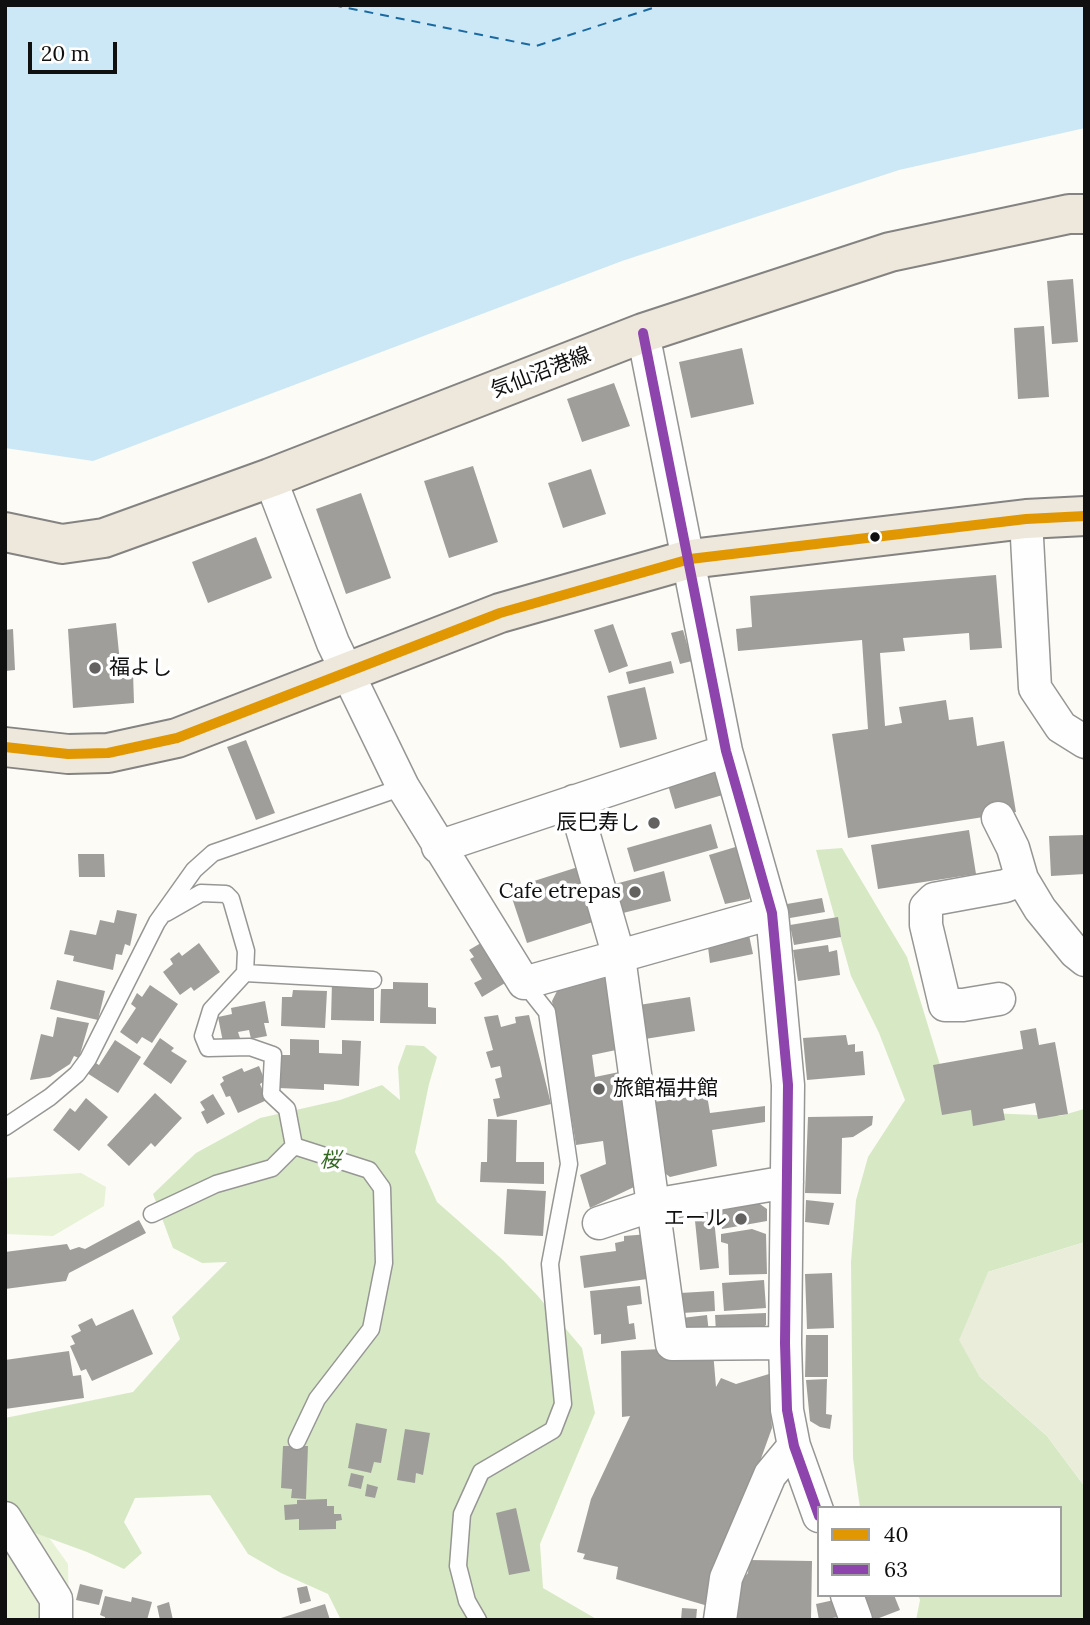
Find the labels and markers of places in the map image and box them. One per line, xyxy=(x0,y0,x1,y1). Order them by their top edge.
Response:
unlabelled marker xyxy=(868,530,882,544)
place label: 福よし xyxy=(109,655,172,681)
marker: 福よし xyxy=(87,660,103,676)
place label: 辰巳寿し xyxy=(556,810,640,836)
marker: 辰巳寿し xyxy=(646,815,662,831)
place label: Cafe etrepas xyxy=(499,879,621,905)
marker: Cafe etrepas xyxy=(627,884,643,900)
place label: 旅館福井館 xyxy=(613,1076,718,1102)
marker: 旅館福井館 xyxy=(591,1081,607,1097)
place label: エール xyxy=(664,1206,727,1232)
marker: エール xyxy=(733,1211,749,1227)

